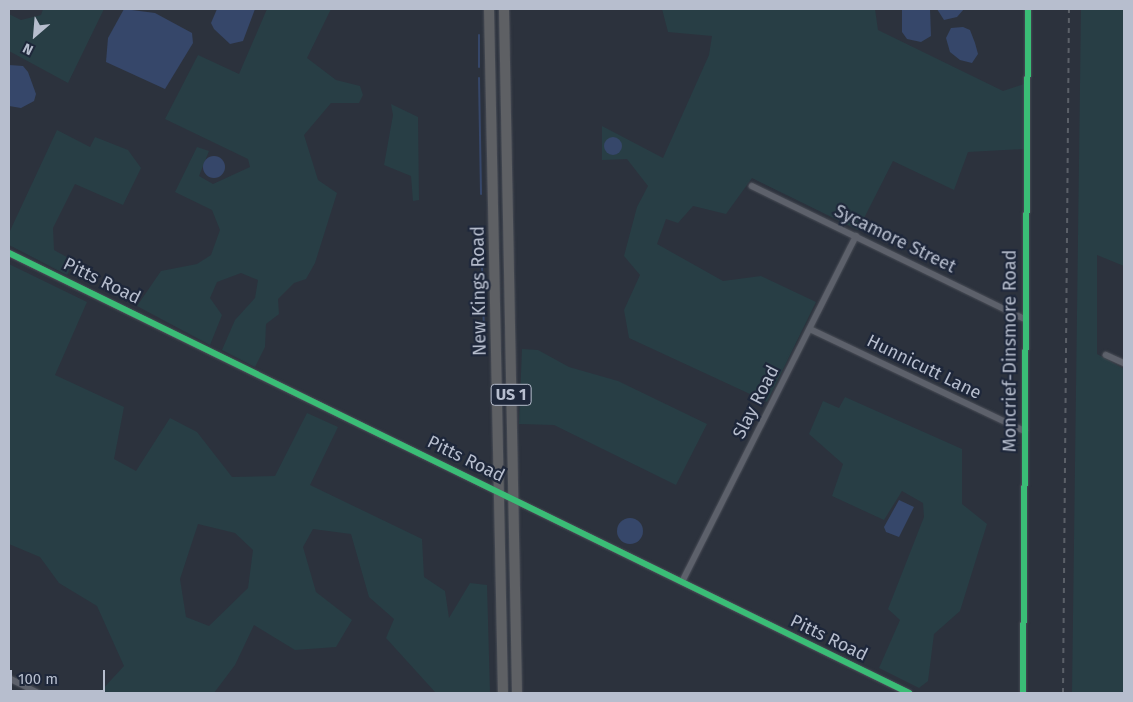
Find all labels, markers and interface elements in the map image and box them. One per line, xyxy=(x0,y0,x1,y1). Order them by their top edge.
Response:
north arrow xyxy=(10,10,60,60)
text: N xyxy=(20,39,36,58)
street label: Sycamore Street xyxy=(831,200,959,278)
street label: New Kings Road xyxy=(467,226,491,356)
street label: Moncrief-Dinsmore Road xyxy=(999,250,1021,452)
street label: Pitts Road xyxy=(60,253,144,309)
street label: Hunnicutt Lane xyxy=(863,330,985,404)
street label: Slay Road xyxy=(728,362,784,442)
road number: US 1 xyxy=(490,382,532,408)
street label: Pitts Road xyxy=(424,431,508,487)
street label: Pitts Road xyxy=(787,610,871,666)
scale bar xyxy=(12,660,108,692)
text: 100 m xyxy=(18,670,58,688)

